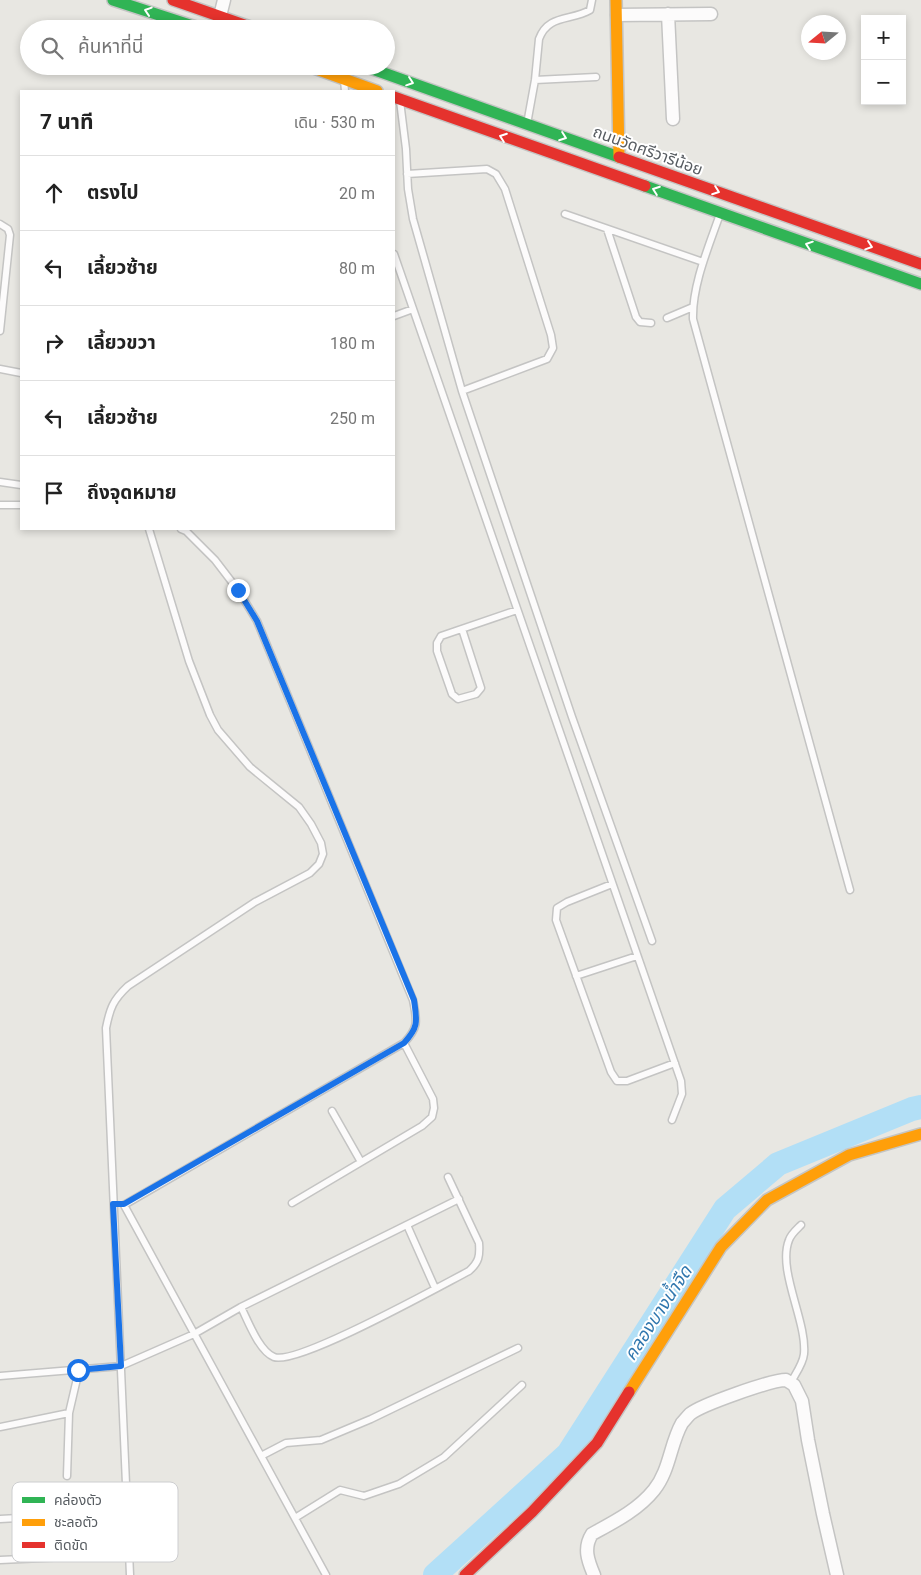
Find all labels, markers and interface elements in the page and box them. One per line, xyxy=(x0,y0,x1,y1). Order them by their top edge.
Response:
one-way arrow xyxy=(144,7,152,17)
north arrow xyxy=(801,15,846,60)
map controls xyxy=(861,15,906,105)
button: + xyxy=(861,15,906,60)
search box xyxy=(20,20,395,75)
icon: search xyxy=(38,34,66,62)
text: ค้นหาที่นี่ xyxy=(78,35,143,58)
button: − xyxy=(861,60,906,105)
one-way arrow xyxy=(405,76,414,86)
text: 7 นาที xyxy=(40,110,94,134)
text: เดิน · 530 m xyxy=(294,113,375,132)
street label: ถนนวัดศรีวารีน้อย xyxy=(590,122,705,179)
one-way arrow xyxy=(558,131,567,141)
one-way arrow xyxy=(499,133,507,143)
icon: ahead xyxy=(40,179,68,207)
text: ตรงไป xyxy=(87,181,139,204)
text: 20 m xyxy=(339,184,375,203)
one-way arrow xyxy=(711,185,720,195)
one-way arrow xyxy=(652,186,661,196)
one-way arrow xyxy=(864,240,873,250)
one-way arrow xyxy=(805,241,814,251)
icon: left xyxy=(40,254,68,282)
text: เลี้ยวซ้าย xyxy=(87,256,158,279)
text: 80 m xyxy=(339,259,375,278)
icon: right xyxy=(40,329,68,357)
text: เลี้ยวขวา xyxy=(87,331,156,354)
text: 180 m xyxy=(330,334,375,353)
icon: left xyxy=(40,404,68,432)
text: เลี้ยวซ้าย xyxy=(87,406,158,429)
text: 250 m xyxy=(330,409,375,428)
icon: arrive xyxy=(40,479,68,507)
text: ถึงจุดหมาย xyxy=(87,481,177,504)
route end xyxy=(227,579,250,602)
water label: คลองบางน้ำจืด xyxy=(618,1260,696,1364)
route start xyxy=(67,1359,90,1382)
legend xyxy=(12,1482,178,1562)
text: คล่องตัว xyxy=(54,1492,102,1508)
text: ชะลอตัว xyxy=(54,1514,98,1530)
text: ติดขัด xyxy=(54,1537,88,1553)

